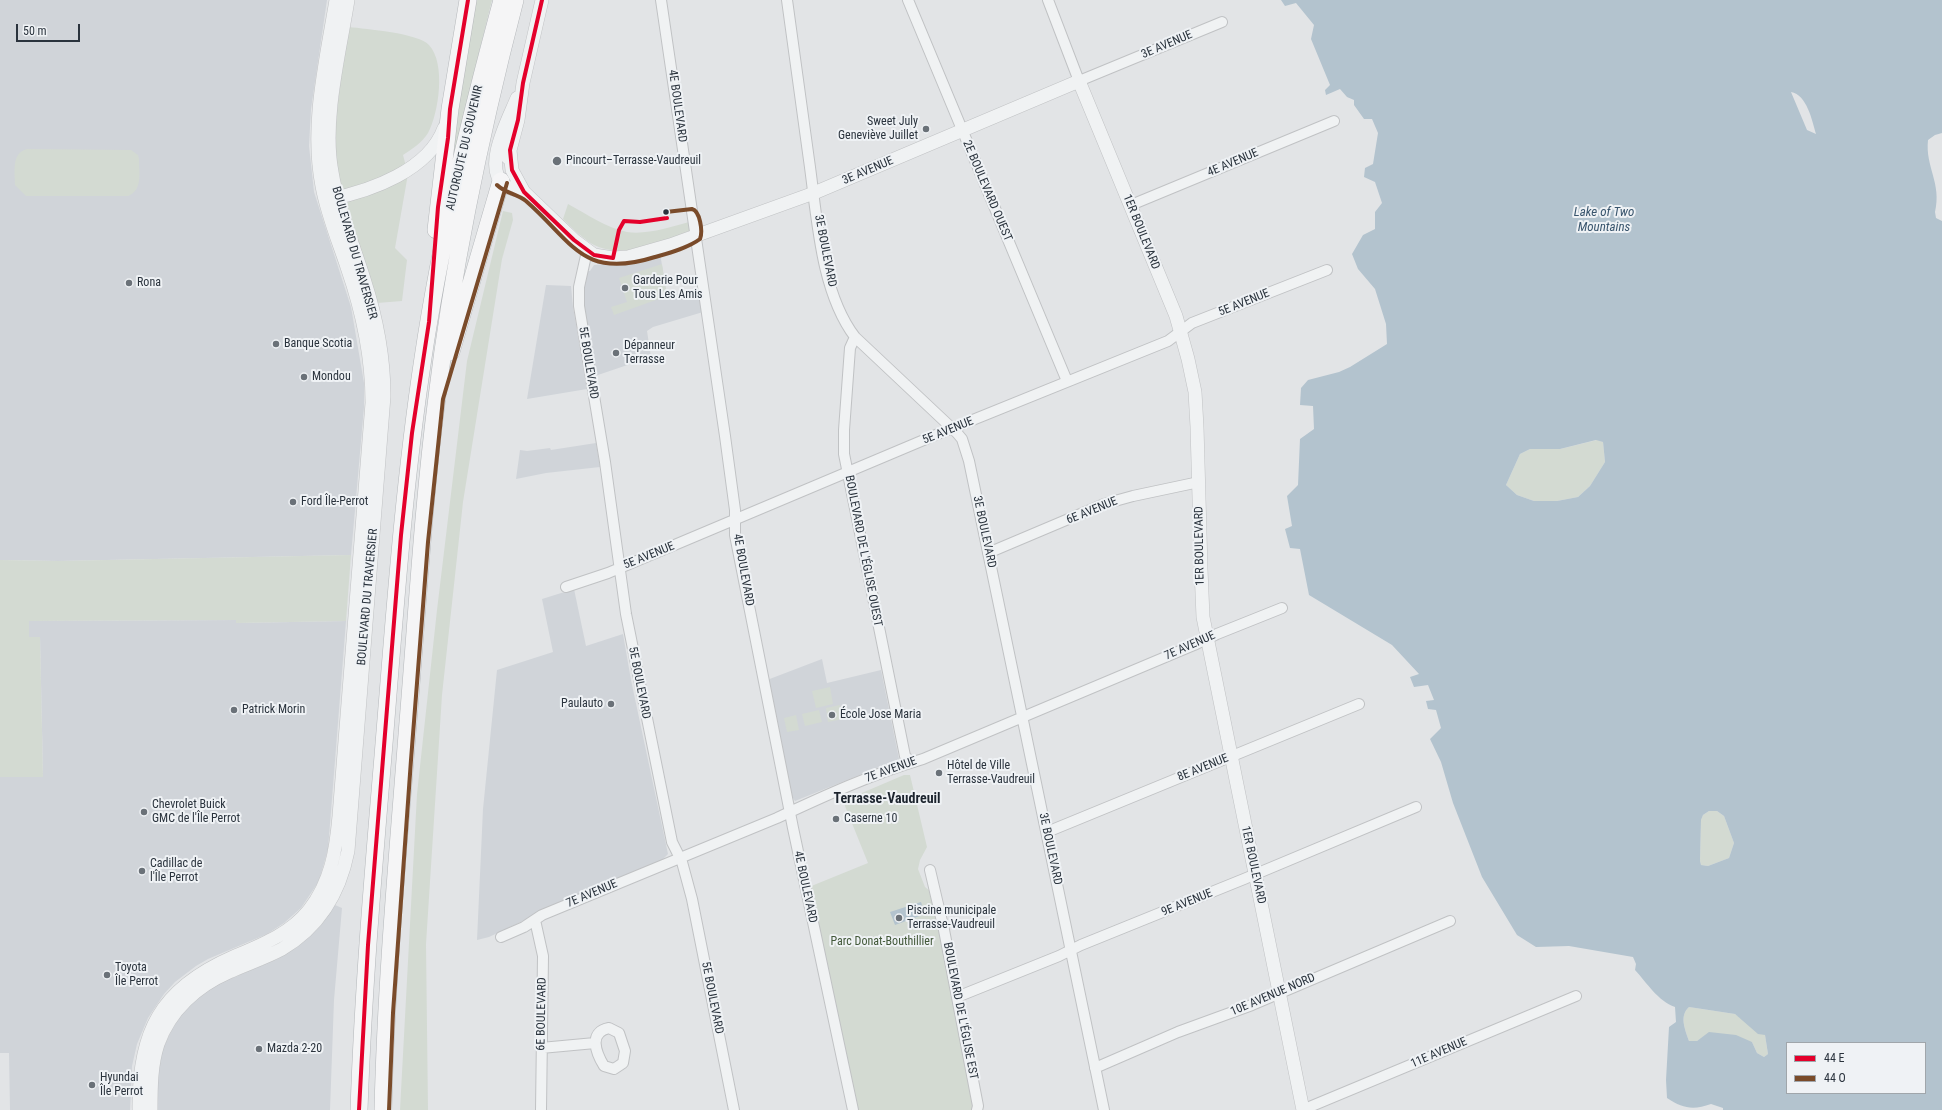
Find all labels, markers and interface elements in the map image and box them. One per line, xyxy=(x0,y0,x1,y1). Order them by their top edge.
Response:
scale bar xyxy=(18,16,82,42)
text: 50 m xyxy=(23,24,47,38)
street label: 3E AVENUE xyxy=(1139,28,1195,62)
street label: 4E BOULEVARD xyxy=(665,69,689,143)
street label: AUTOROUTE DU SOUVENIR xyxy=(444,84,486,212)
place label: Sweet July Geneviève Juillet xyxy=(838,115,918,143)
marker: Sweet July Geneviève Juillet xyxy=(921,124,931,134)
street label: 2E BOULEVARD OUEST xyxy=(959,138,1015,244)
street label: 4E AVENUE xyxy=(1205,146,1261,180)
place label: Pincourt–Terrasse-Vaudreuil xyxy=(566,154,701,168)
street label: 3E AVENUE xyxy=(840,154,896,188)
marker: Pincourt–Terrasse-Vaudreuil xyxy=(551,155,563,167)
street label: BOULEVARD DU TRAVERSIER xyxy=(328,185,380,321)
street label: 1ER BOULEVARD xyxy=(1119,192,1163,272)
water label: Lake of Two Mountains xyxy=(1574,205,1634,236)
unlabelled marker xyxy=(661,207,671,217)
street label: 3E BOULEVARD xyxy=(811,214,839,288)
place label: Garderie Pour Tous Les Amis xyxy=(633,274,702,302)
place label: Rona xyxy=(137,276,161,290)
marker: Rona xyxy=(124,278,134,288)
marker: Garderie Pour Tous Les Amis xyxy=(620,283,630,293)
street label: 5E AVENUE xyxy=(1216,286,1272,320)
street label: 5E BOULEVARD xyxy=(575,326,601,400)
place label: Banque Scotia xyxy=(284,337,352,351)
marker: Banque Scotia xyxy=(271,339,281,349)
place label: Dépanneur Terrasse xyxy=(624,339,675,367)
marker: Dépanneur Terrasse xyxy=(611,348,621,358)
place label: Mondou xyxy=(312,370,351,384)
marker: Mondou xyxy=(299,372,309,382)
street label: 5E AVENUE xyxy=(920,414,976,448)
street label: BOULEVARD DE L'ÉGLISE OUEST xyxy=(841,474,885,628)
street label: 6E AVENUE xyxy=(1064,494,1120,528)
place label: Ford Île-Perrot xyxy=(301,495,368,509)
street label: 3E BOULEVARD xyxy=(969,495,999,569)
marker: Ford Île-Perrot xyxy=(288,497,298,507)
street label: 1ER BOULEVARD xyxy=(1192,506,1208,586)
street label: BOULEVARD DU TRAVERSIER xyxy=(355,528,381,666)
street label: 4E BOULEVARD xyxy=(730,533,756,607)
street label: 5E AVENUE xyxy=(621,539,677,573)
street label: 7E AVENUE xyxy=(1162,628,1218,664)
street label: 5E BOULEVARD xyxy=(625,646,653,720)
place label: Paulauto xyxy=(561,697,603,711)
marker: Paulauto xyxy=(606,699,616,709)
place label: Patrick Morin xyxy=(242,703,305,717)
marker: Patrick Morin xyxy=(229,705,239,715)
place label: École Jose Maria xyxy=(840,708,921,722)
marker: École Jose Maria xyxy=(827,710,837,720)
street label: 8E AVENUE xyxy=(1175,751,1231,785)
street label: 7E AVENUE xyxy=(863,754,919,786)
place label: Hôtel de Ville Terrasse-Vaudreuil xyxy=(947,759,1035,787)
marker: Hôtel de Ville Terrasse-Vaudreuil xyxy=(934,768,944,778)
district label: Terrasse-Vaudreuil xyxy=(833,791,941,807)
place label: Chevrolet Buick GMC de l'Île Perrot xyxy=(152,798,240,826)
marker: Chevrolet Buick GMC de l'Île Perrot xyxy=(139,807,149,817)
place label: Caserne 10 xyxy=(844,812,897,826)
street label: 3E BOULEVARD xyxy=(1035,812,1065,886)
marker: Caserne 10 xyxy=(831,814,841,824)
street label: 1ER BOULEVARD xyxy=(1238,825,1268,905)
street label: 4E BOULEVARD xyxy=(790,850,820,924)
place label: Cadillac de l'Île Perrot xyxy=(150,857,202,885)
marker: Cadillac de l'Île Perrot xyxy=(137,866,147,876)
street label: 7E AVENUE xyxy=(564,877,620,911)
street label: 9E AVENUE xyxy=(1159,886,1215,920)
place label: Piscine municipale Terrasse-Vaudreuil xyxy=(907,904,996,932)
marker: Piscine municipale Terrasse-Vaudreuil xyxy=(894,913,904,923)
park label: Parc Donat-Bouthillier xyxy=(830,935,934,949)
street label: BOULEVARD DE L'ÉGLISE EST xyxy=(940,941,980,1081)
place label: Toyota Île Perrot xyxy=(115,961,158,989)
street label: 5E BOULEVARD xyxy=(698,961,726,1035)
marker: Toyota Île Perrot xyxy=(102,970,112,980)
street label: 10E AVENUE NORD xyxy=(1229,971,1317,1019)
street label: 6E BOULEVARD xyxy=(534,977,550,1051)
street label: 11E AVENUE xyxy=(1409,1035,1469,1071)
place label: Mazda 2-20 xyxy=(267,1042,322,1056)
legend xyxy=(1786,1042,1926,1094)
marker: Mazda 2-20 xyxy=(254,1044,264,1054)
text: 44 E xyxy=(1824,1051,1845,1065)
place label: Hyundai Île Perrot xyxy=(100,1071,143,1099)
text: 44 O xyxy=(1824,1071,1846,1085)
marker: Hyundai Île Perrot xyxy=(87,1080,97,1090)

